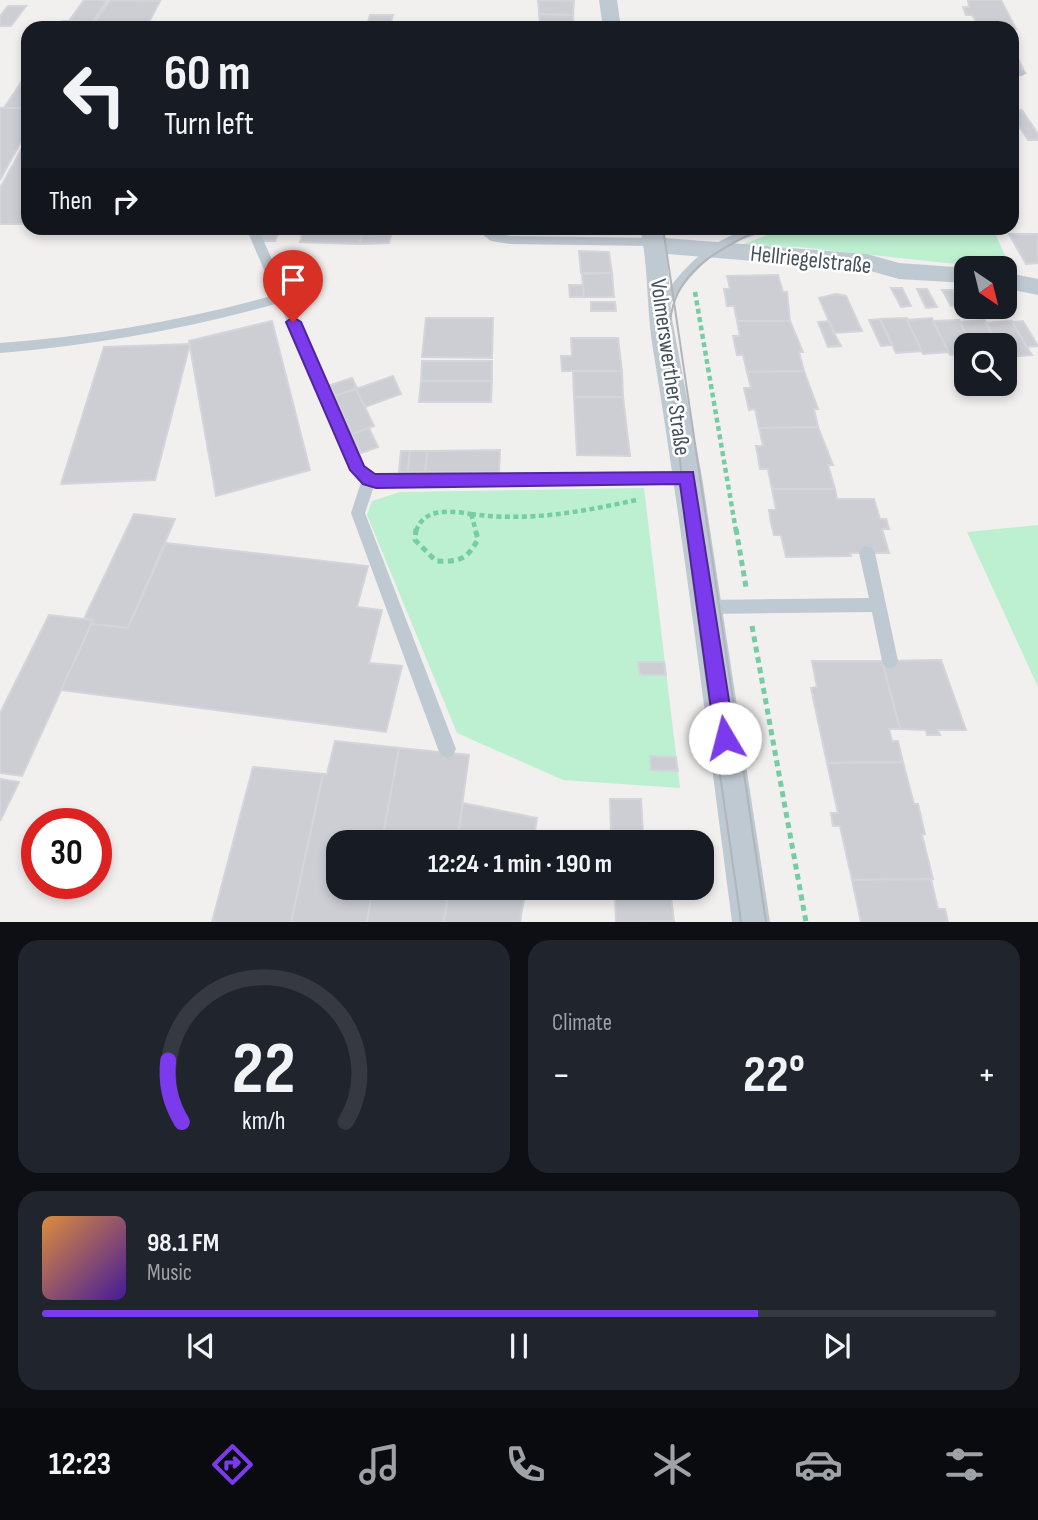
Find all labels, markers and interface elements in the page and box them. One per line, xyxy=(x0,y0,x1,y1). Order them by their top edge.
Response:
text: 60 m xyxy=(164,45,251,104)
icon: left xyxy=(49,49,140,140)
text: Turn left xyxy=(164,105,254,144)
icon: right xyxy=(106,182,144,220)
text: Then xyxy=(49,186,92,217)
street label: Hellriegelstraße xyxy=(749,240,873,280)
pin xyxy=(263,250,323,322)
north arrow xyxy=(954,256,1017,318)
map controls xyxy=(954,256,1017,396)
icon: arrive xyxy=(274,261,312,299)
street label: Volmerswerther Straße xyxy=(644,277,696,457)
button: search xyxy=(954,333,1017,396)
position arrow xyxy=(688,701,762,775)
speed limit sign: 30 xyxy=(21,808,112,899)
text: 12:24 · 1 min · 190 m xyxy=(428,849,612,880)
text: Climate xyxy=(552,1009,612,1037)
text: 22 xyxy=(232,1027,296,1115)
text: 22° xyxy=(743,1044,805,1107)
text: − xyxy=(552,1053,571,1098)
text: + xyxy=(977,1053,996,1098)
text: km/h xyxy=(242,1106,286,1137)
text: 98.1 FM xyxy=(147,1228,219,1259)
text: Music xyxy=(147,1259,192,1287)
icon: previous xyxy=(182,1327,220,1365)
icon: pause xyxy=(500,1327,538,1365)
icon: next xyxy=(818,1327,856,1365)
icon: directions xyxy=(208,1440,257,1489)
icon: music xyxy=(355,1440,404,1489)
icon: phone xyxy=(501,1440,550,1489)
icon: climate xyxy=(648,1440,697,1489)
icon: car xyxy=(794,1440,843,1489)
icon: filters xyxy=(940,1440,989,1489)
text: 12:23 xyxy=(49,1445,111,1484)

